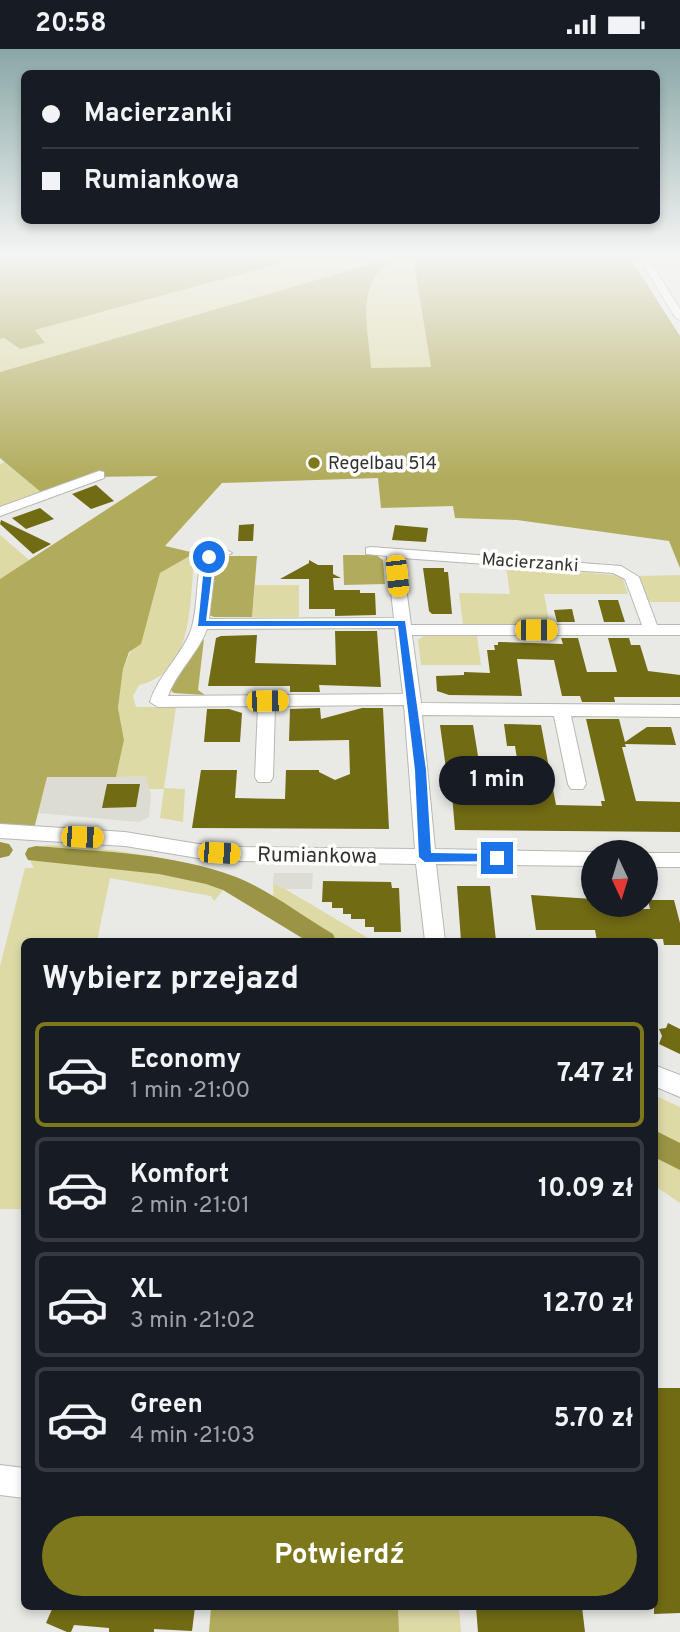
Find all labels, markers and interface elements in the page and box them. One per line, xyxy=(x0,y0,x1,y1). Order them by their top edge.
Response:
text: 20:58 xyxy=(35,8,107,41)
text: Macierzanki xyxy=(84,98,232,131)
text: Rumiankowa xyxy=(84,165,239,198)
place label: Regelbau 514 xyxy=(328,453,437,476)
marker: Regelbau 514 xyxy=(306,455,322,471)
route start xyxy=(193,541,225,573)
street label: Macierzanki xyxy=(481,549,579,578)
car xyxy=(385,554,410,598)
car xyxy=(516,620,558,641)
car xyxy=(246,690,289,712)
callout: 1 min xyxy=(439,757,555,805)
text: 1 min xyxy=(469,766,525,795)
car xyxy=(61,826,104,848)
north arrow xyxy=(581,840,658,917)
map controls xyxy=(581,840,658,917)
car xyxy=(198,841,241,865)
street label: Rumiankowa xyxy=(257,842,377,871)
route end xyxy=(481,842,513,874)
text: Wybierz przejazd xyxy=(42,960,299,1000)
icon: car xyxy=(46,1043,109,1106)
text: Economy xyxy=(130,1044,241,1077)
text: 7.47 zł xyxy=(557,1058,633,1091)
text: 1 min · 21:00 xyxy=(130,1077,250,1106)
icon: car xyxy=(46,1158,109,1221)
text: Komfort xyxy=(130,1159,229,1192)
text: 10.09 zł xyxy=(538,1173,633,1206)
text: 2 min · 21:01 xyxy=(130,1192,250,1221)
icon: car xyxy=(46,1273,109,1336)
text: XL xyxy=(130,1274,162,1307)
text: 12.70 zł xyxy=(543,1288,633,1321)
text: 3 min · 21:02 xyxy=(130,1307,255,1336)
icon: car xyxy=(46,1388,109,1451)
text: Green xyxy=(130,1389,203,1422)
text: 5.70 zł xyxy=(554,1403,633,1436)
text: 4 min · 21:03 xyxy=(130,1422,255,1451)
button: Potwierdź xyxy=(42,1516,637,1596)

